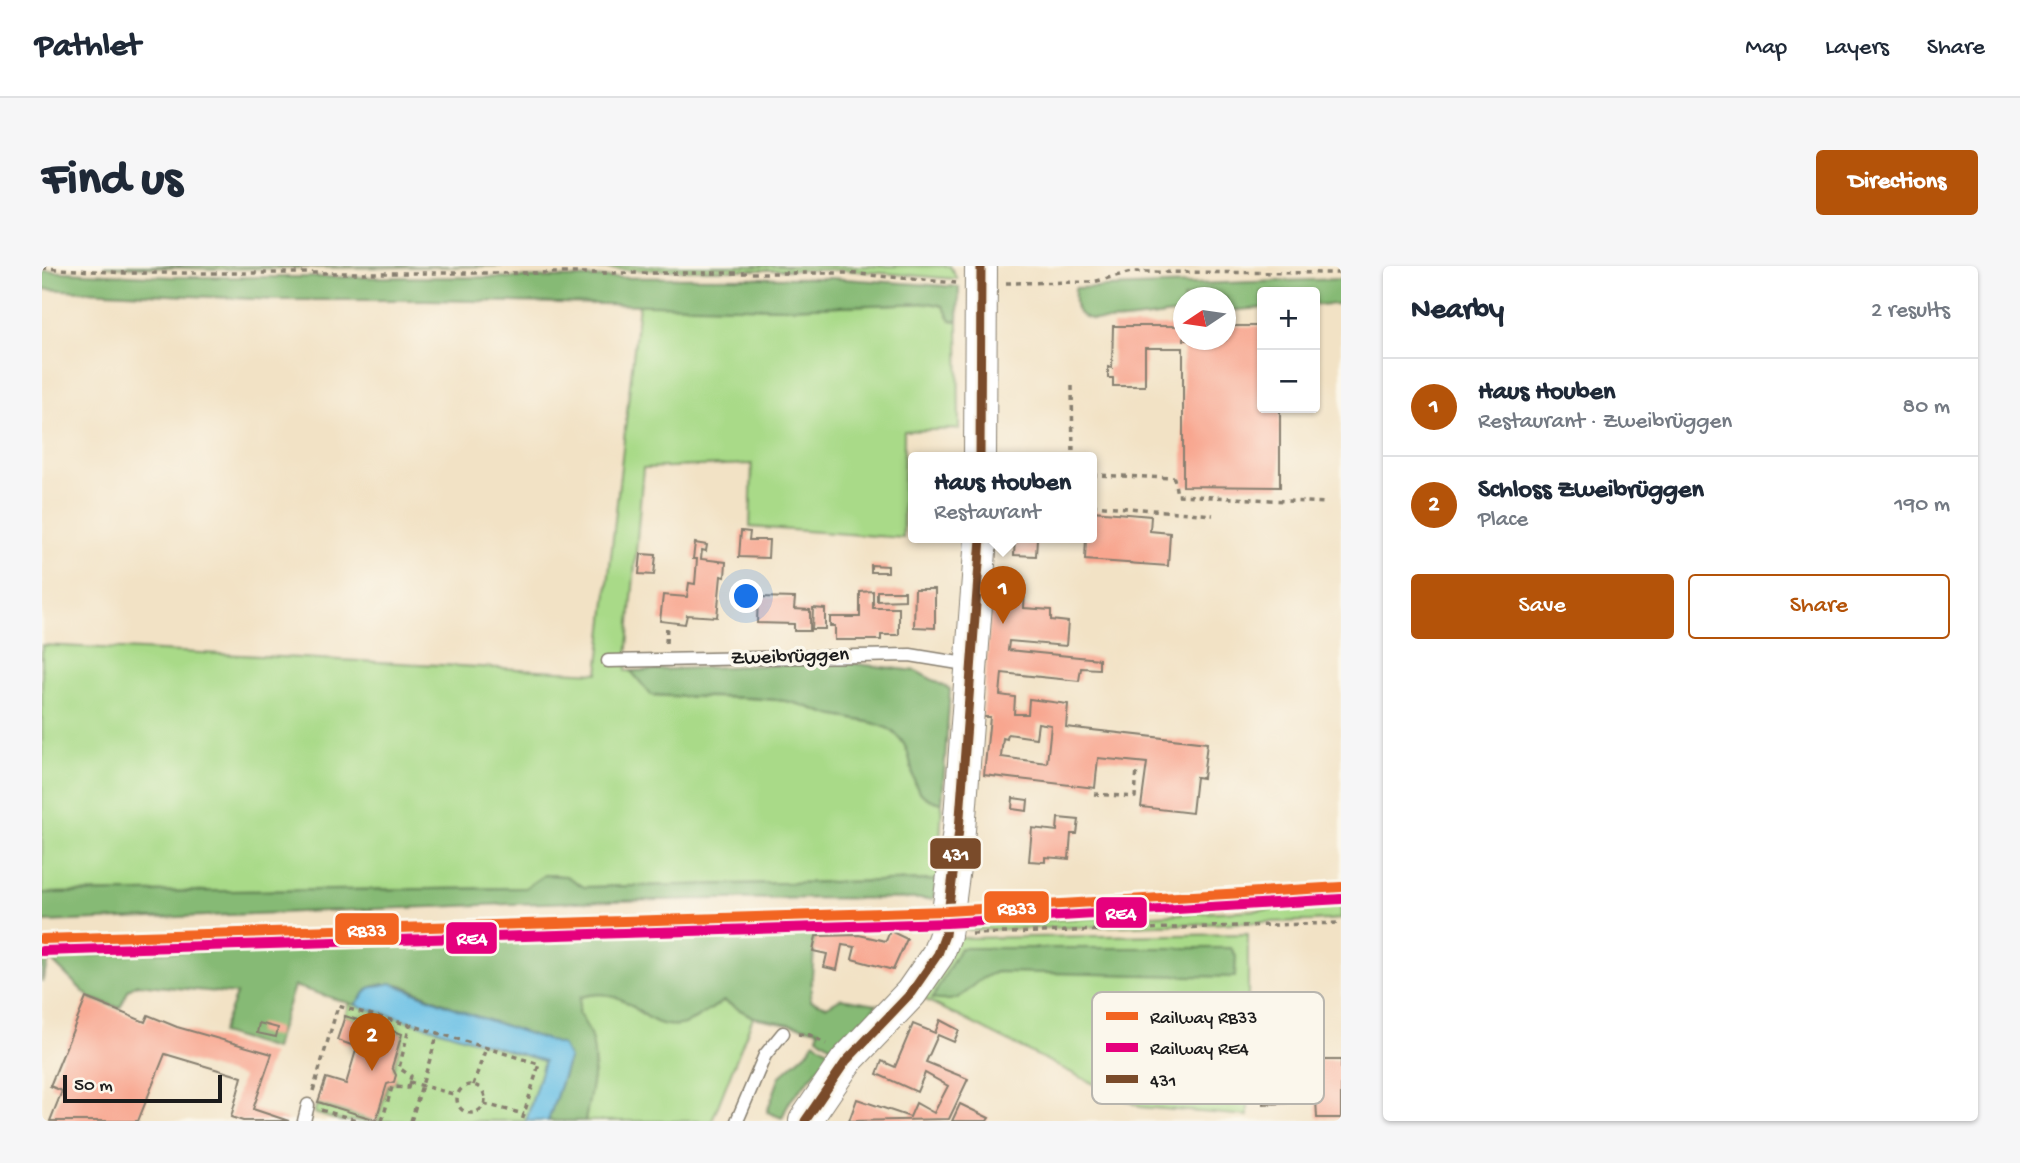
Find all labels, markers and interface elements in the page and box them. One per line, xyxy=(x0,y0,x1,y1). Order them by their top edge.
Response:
text: Pathlet xyxy=(35,29,141,67)
text: Map xyxy=(1745,34,1787,63)
text: Layers xyxy=(1825,34,1889,63)
text: Share xyxy=(1927,34,1985,63)
button: Directions xyxy=(1816,150,1978,215)
text: Find us xyxy=(42,153,182,211)
north arrow xyxy=(1173,287,1236,350)
map controls xyxy=(1257,287,1320,413)
button: + xyxy=(1257,287,1320,350)
text: Nearby xyxy=(1411,294,1504,329)
text: 2 results xyxy=(1871,298,1950,325)
button: − xyxy=(1257,350,1320,413)
text: Haus Houben xyxy=(1478,378,1615,409)
text: 1 xyxy=(1429,394,1439,421)
text: 80 m xyxy=(1903,394,1950,421)
text: Restaurant · Zweibrüggen xyxy=(1478,409,1732,436)
popup xyxy=(908,452,1097,543)
text: Haus Houben xyxy=(934,469,1071,500)
text: Schloss Zweibrüggen xyxy=(1478,476,1704,507)
text: 2 xyxy=(1428,492,1440,519)
text: 190 m xyxy=(1894,492,1950,519)
text: Restaurant xyxy=(934,500,1040,527)
text: Place xyxy=(1478,507,1528,534)
pin: 1 xyxy=(980,566,1026,624)
button: Save xyxy=(1411,574,1674,639)
button: Share xyxy=(1688,574,1950,639)
your location xyxy=(729,579,763,613)
street label: Zweibrüggen xyxy=(730,643,850,673)
line badge: 431 xyxy=(929,837,982,870)
text: 431 xyxy=(942,845,969,868)
line badge: RB33 xyxy=(983,890,1050,924)
line badge: RE4 xyxy=(1095,896,1148,929)
text: RB33 xyxy=(996,899,1037,922)
text: RE4 xyxy=(1105,904,1137,927)
line badge: RB33 xyxy=(334,912,400,946)
text: RB33 xyxy=(346,921,387,944)
line badge: RE4 xyxy=(445,921,498,955)
text: RE4 xyxy=(456,929,488,952)
legend xyxy=(1092,992,1324,1104)
text: Railway RB33 xyxy=(1150,1008,1257,1031)
pin: 2 xyxy=(349,1013,395,1071)
text: Railway RE4 xyxy=(1150,1039,1249,1062)
text: 431 xyxy=(1150,1071,1177,1094)
scale bar xyxy=(63,1072,222,1104)
text: 50 m xyxy=(74,1075,113,1098)

